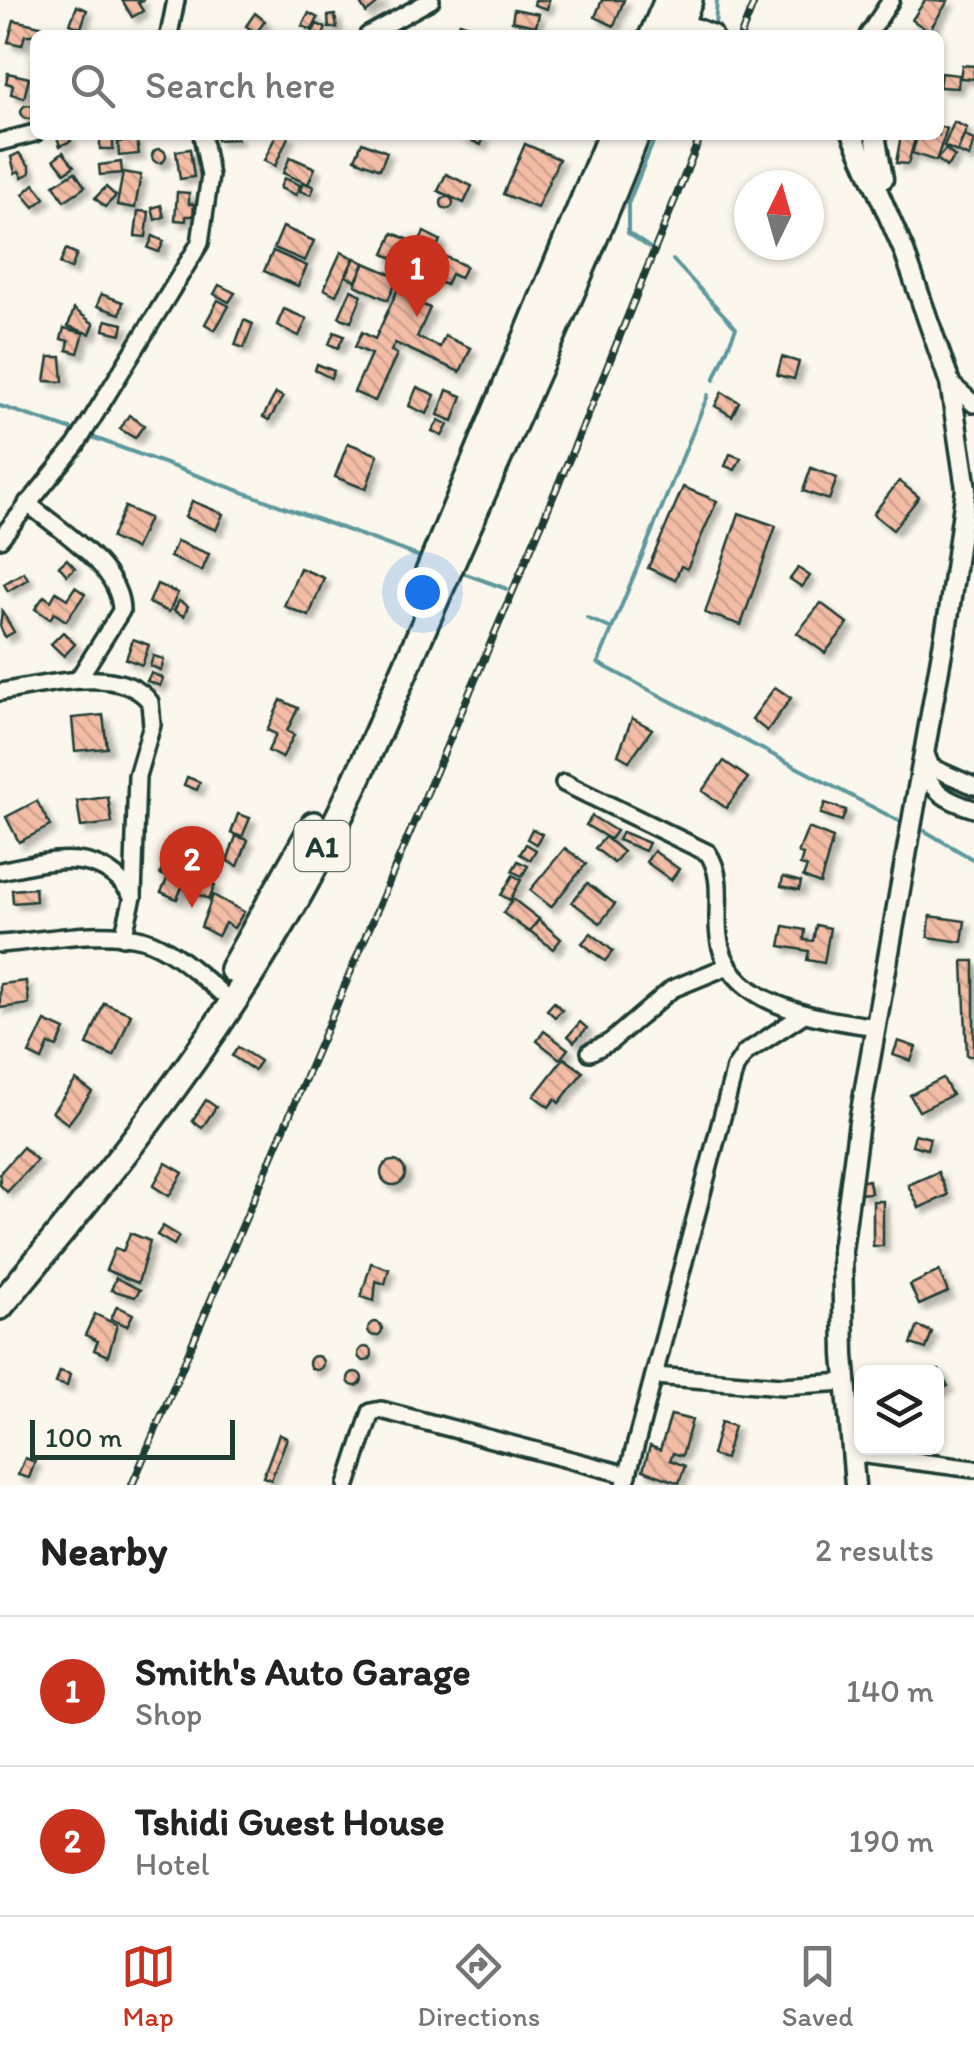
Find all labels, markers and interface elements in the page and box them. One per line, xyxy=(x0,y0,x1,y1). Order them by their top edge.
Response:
search box xyxy=(30,30,944,140)
icon: search xyxy=(65,58,120,113)
text: Search here xyxy=(145,62,336,108)
north arrow xyxy=(734,170,824,260)
pin: 1 xyxy=(384,234,450,317)
your location xyxy=(397,567,448,618)
road number: A1 xyxy=(294,821,350,871)
pin: 2 xyxy=(160,826,224,908)
map controls xyxy=(854,1365,944,1455)
button: layers xyxy=(854,1365,944,1455)
scale bar xyxy=(30,1415,235,1460)
text: 100 m xyxy=(45,1420,122,1454)
text: Nearby xyxy=(40,1525,167,1576)
text: 2 results xyxy=(815,1531,934,1569)
text: Smith's Auto Garage xyxy=(135,1649,470,1695)
text: 1 xyxy=(65,1672,80,1710)
text: 140 m xyxy=(846,1672,934,1710)
text: Shop xyxy=(135,1695,202,1733)
text: Tshidi Guest House xyxy=(135,1799,445,1845)
text: 2 xyxy=(64,1822,81,1860)
text: 190 m xyxy=(849,1822,934,1860)
text: Hotel xyxy=(135,1845,210,1883)
tab: Map xyxy=(121,1939,176,2033)
tab: Directions xyxy=(417,1939,540,2033)
tab: Saved xyxy=(782,1939,853,2033)

